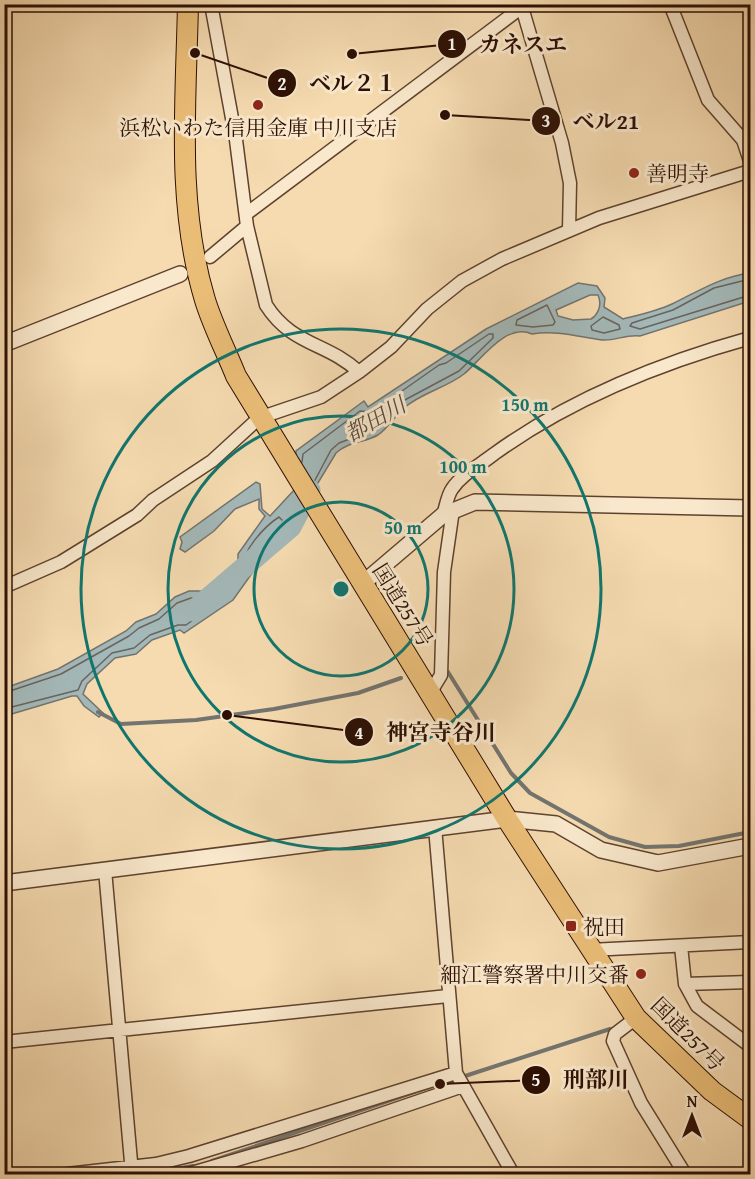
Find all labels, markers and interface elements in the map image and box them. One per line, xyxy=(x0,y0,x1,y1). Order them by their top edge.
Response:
callout: カネスエ xyxy=(437,24,579,64)
text: カネスエ xyxy=(479,28,567,60)
text: 1 xyxy=(447,30,457,57)
callout: ベル２１ xyxy=(267,63,409,103)
text: ベル２１ xyxy=(309,67,397,99)
text: 2 xyxy=(277,70,287,97)
marker: 浜松いわた信用金庫 中川支店 xyxy=(251,98,265,112)
callout: ベル21 xyxy=(531,101,652,141)
text: ベル21 xyxy=(573,105,639,137)
text: 3 xyxy=(541,107,551,134)
place label: 浜松いわた信用金庫 中川支店 xyxy=(119,112,397,143)
place label: 善明寺 xyxy=(646,158,709,189)
marker: 善明寺 xyxy=(627,166,641,180)
water label: 都田川 xyxy=(338,388,413,449)
text: 150 m xyxy=(501,391,549,418)
text: 100 m xyxy=(439,453,487,480)
text: 50 m xyxy=(384,514,423,541)
street label: 国道257号 xyxy=(365,557,441,653)
centre of rings xyxy=(331,579,351,599)
callout: 神宮寺谷川 xyxy=(344,712,508,752)
text: 神宮寺谷川 xyxy=(386,716,496,748)
text: 4 xyxy=(354,719,364,746)
place label: 祝田 xyxy=(583,911,625,942)
marker: 祝田 xyxy=(564,919,578,933)
place label: 細江警察署中川交番 xyxy=(440,959,629,990)
marker: 細江警察署中川交番 xyxy=(634,967,648,981)
street label: 国道257号 xyxy=(644,990,732,1078)
callout: 刑部川 xyxy=(521,1060,641,1100)
text: 刑部川 xyxy=(563,1063,629,1095)
text: 5 xyxy=(531,1066,541,1093)
north arrow xyxy=(662,1086,722,1146)
text: N xyxy=(687,1089,698,1113)

